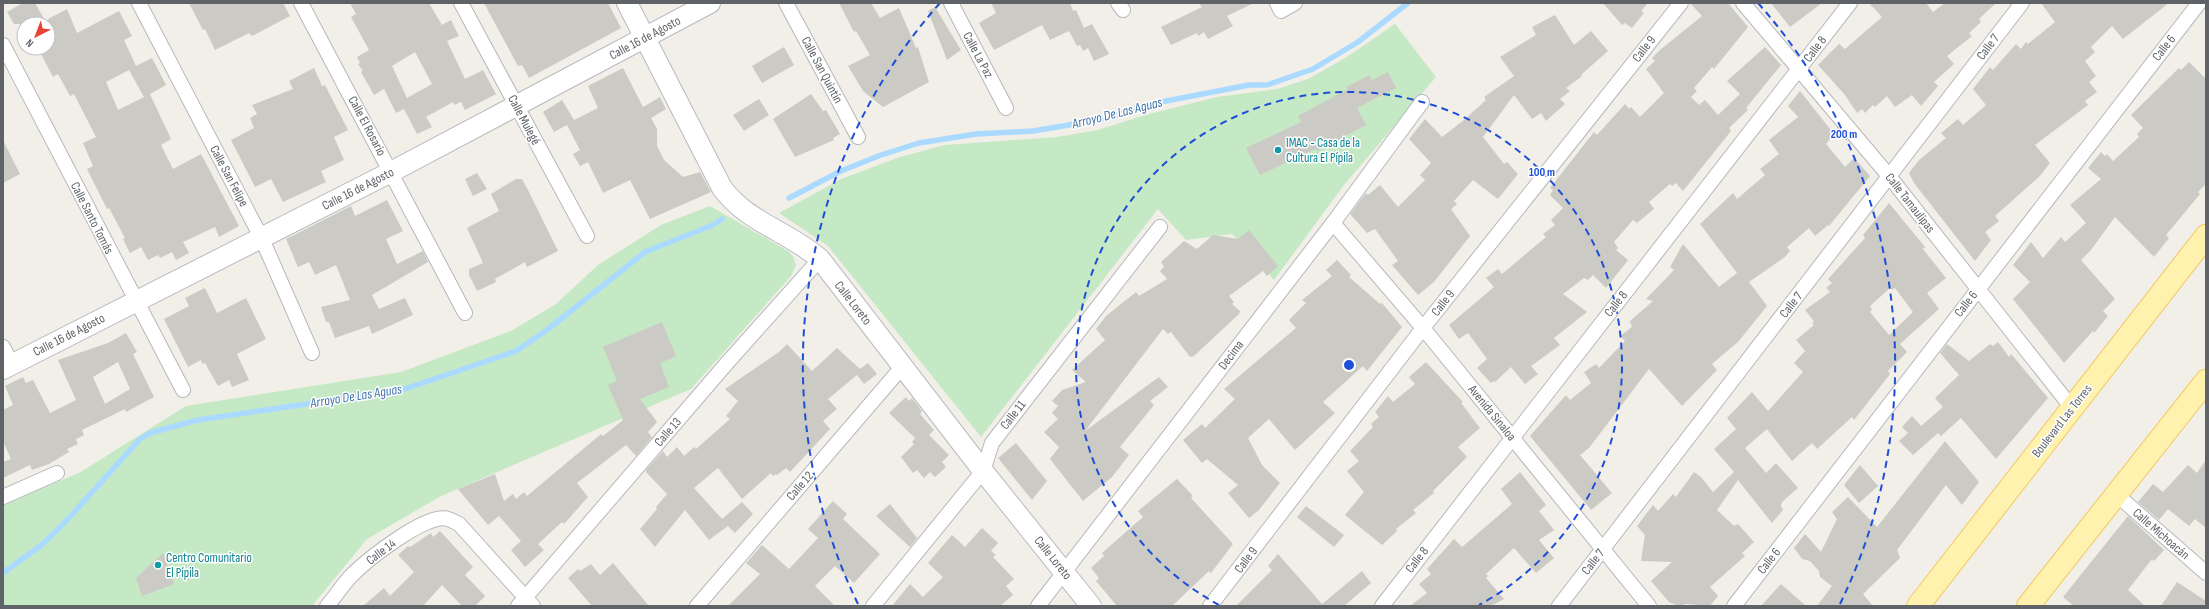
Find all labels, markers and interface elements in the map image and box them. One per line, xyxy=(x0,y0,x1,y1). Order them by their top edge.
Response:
street label: Calle 16 de Agosto xyxy=(607,13,683,63)
north arrow xyxy=(16,16,56,56)
street label: Calle La Paz xyxy=(959,29,997,81)
street label: Calle 7 xyxy=(1973,30,2003,63)
street label: Calle 6 xyxy=(2149,31,2179,64)
street label: Calle 9 xyxy=(1629,32,1659,65)
street label: Calle 8 xyxy=(1800,32,1830,65)
street label: Calle San Quintín xyxy=(798,34,846,106)
text: N xyxy=(23,36,36,50)
street label: Calle Mulegé xyxy=(504,92,544,148)
street label: Calle El Rosario xyxy=(345,93,389,159)
water label: Arroyo De Las Aguas xyxy=(1069,94,1164,133)
text: 200 m xyxy=(1831,127,1857,142)
place label: IMAC - Casa de la Cultura El Pípila xyxy=(1286,135,1360,166)
street label: Calle San Felipe xyxy=(206,143,252,209)
marker: IMAC - Casa de la Cultura El Pípila xyxy=(1273,145,1283,155)
street label: Calle 16 de Agosto xyxy=(319,164,397,214)
text: 100 m xyxy=(1529,165,1555,180)
street label: Calle Tamaulipas xyxy=(1882,170,1939,236)
street label: Calle Santo Tomás xyxy=(67,179,117,257)
street label: Calle Loreto xyxy=(831,278,875,328)
street label: Calle 9 xyxy=(1428,286,1458,319)
street label: Calle 8 xyxy=(1601,287,1631,320)
street label: Calle 6 xyxy=(1951,287,1981,320)
street label: Calle 7 xyxy=(1776,288,1807,321)
street label: Calle 16 de Agosto xyxy=(30,310,108,360)
street label: Decima xyxy=(1215,337,1247,373)
centre of rings xyxy=(1342,358,1356,372)
water label: Arroyo De Las Aguas xyxy=(308,380,403,412)
street label: Avenida Sinaloa xyxy=(1464,381,1519,444)
street label: Boulevard Las Torres xyxy=(2028,381,2096,461)
street label: Calle 11 xyxy=(997,397,1030,433)
street label: Calle 13 xyxy=(651,414,685,450)
street label: Calle 12 xyxy=(783,468,817,504)
street label: Calle Michoacán xyxy=(2129,505,2193,563)
street label: Calle Loreto xyxy=(1031,533,1075,583)
street label: Calle 14 xyxy=(363,535,400,568)
street label: Calle 9 xyxy=(1231,543,1261,576)
street label: Calle 8 xyxy=(1402,543,1432,576)
street label: Calle 6 xyxy=(1754,544,1784,577)
street label: Calle 7 xyxy=(1578,545,1609,578)
place label: Centro Comunitario El Pípila xyxy=(166,550,252,581)
marker: Centro Comunitario El Pípila xyxy=(153,560,163,570)

